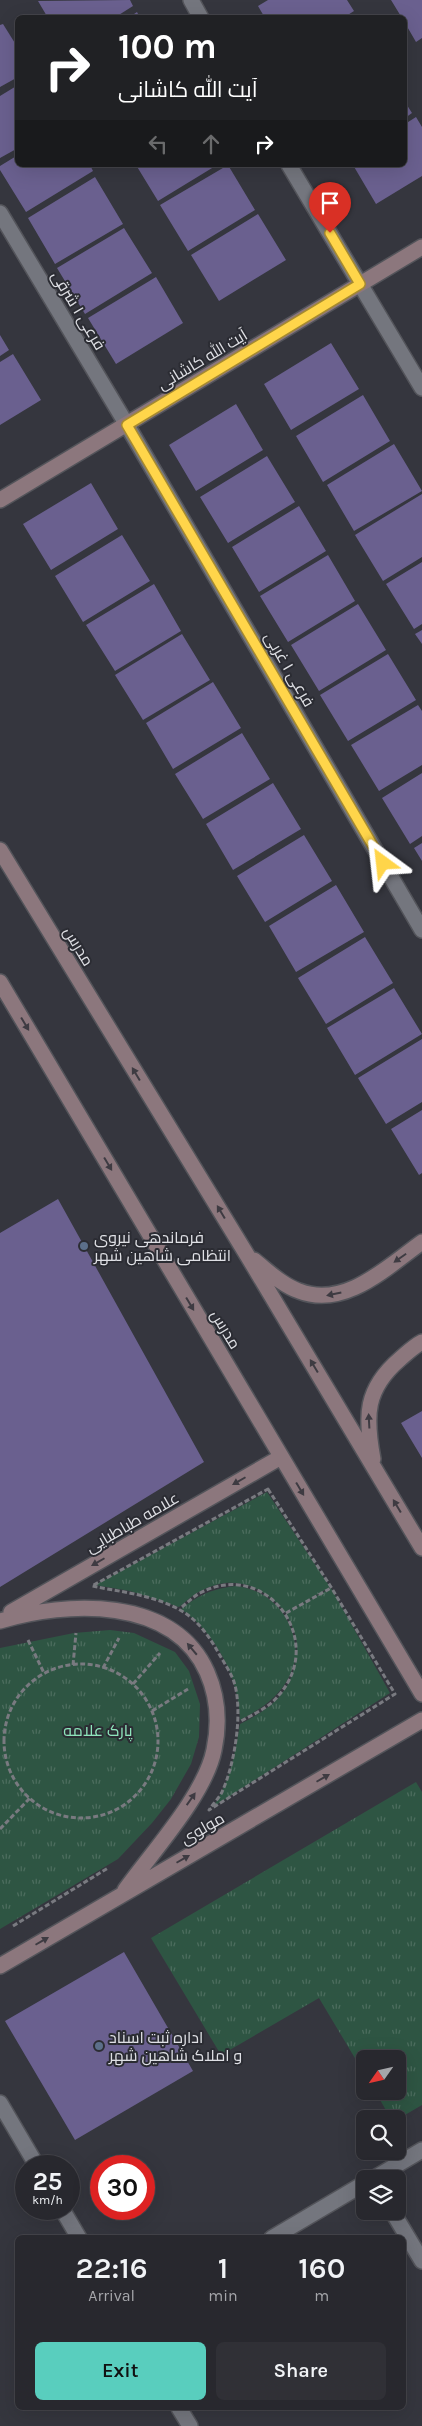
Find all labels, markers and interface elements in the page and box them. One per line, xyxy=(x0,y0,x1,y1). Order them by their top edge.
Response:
text: 100 m xyxy=(118,26,217,67)
icon: right xyxy=(35,35,100,100)
text: آیت الله کاشانی xyxy=(118,77,258,103)
icon: left xyxy=(144,130,172,158)
icon: ahead xyxy=(197,130,225,158)
icon: right xyxy=(250,130,278,158)
pin xyxy=(309,182,351,233)
icon: arrive xyxy=(316,189,344,217)
street label: فرعی ۱ شرقی xyxy=(47,267,110,354)
street label: آیت الله کاشانی xyxy=(153,324,252,395)
street label: فرعی ۱ غربی xyxy=(260,628,319,711)
position arrow xyxy=(356,836,408,888)
street label: مدرس xyxy=(59,923,98,970)
one-way arrow xyxy=(20,1017,29,1031)
one-way arrow xyxy=(132,1067,141,1080)
one-way arrow xyxy=(103,1157,112,1170)
one-way arrow xyxy=(216,1206,225,1219)
place label: فرماندهی نیروی انتظامی شاهین شهر xyxy=(93,1228,231,1266)
marker: فرماندهی نیروی انتظامی شاهین شهر xyxy=(78,1240,90,1252)
one-way arrow xyxy=(393,1253,406,1263)
one-way arrow xyxy=(326,1290,341,1298)
one-way arrow xyxy=(186,1297,195,1310)
street label: مدرس xyxy=(206,1306,245,1353)
one-way arrow xyxy=(309,1360,318,1373)
one-way arrow xyxy=(364,1413,372,1429)
one-way arrow xyxy=(231,1477,246,1485)
one-way arrow xyxy=(295,1482,304,1495)
street label: علامه طباطبایی xyxy=(82,1488,183,1558)
one-way arrow xyxy=(393,1499,402,1512)
one-way arrow xyxy=(90,1558,105,1566)
one-way arrow xyxy=(187,1643,198,1656)
park label: پارک علامه xyxy=(63,1721,133,1742)
one-way arrow xyxy=(316,1773,330,1782)
one-way arrow xyxy=(186,1792,196,1806)
street label: مولوی xyxy=(177,1808,228,1849)
one-way arrow xyxy=(176,1855,189,1864)
one-way arrow xyxy=(35,1937,50,1945)
place label: اداره ثبت اسناد و املاک شاهین شهر xyxy=(108,2028,242,2066)
marker: اداره ثبت اسناد و املاک شاهین شهر xyxy=(93,2040,105,2052)
north arrow xyxy=(356,2050,406,2100)
map controls xyxy=(356,2050,406,2220)
button: search xyxy=(356,2110,406,2160)
speed limit sign: 30 xyxy=(90,2155,155,2220)
text: 25 xyxy=(33,2167,62,2196)
button: layers xyxy=(356,2170,406,2220)
text: km/h xyxy=(32,2193,63,2207)
text: 22:16 xyxy=(76,2250,148,2286)
text: 1 xyxy=(218,2250,228,2286)
text: 160 xyxy=(298,2250,345,2286)
text: Arrival xyxy=(88,2286,135,2305)
text: min xyxy=(208,2286,238,2305)
text: m xyxy=(314,2286,329,2305)
button: Exit xyxy=(35,2342,206,2400)
button: Share xyxy=(216,2342,386,2400)

